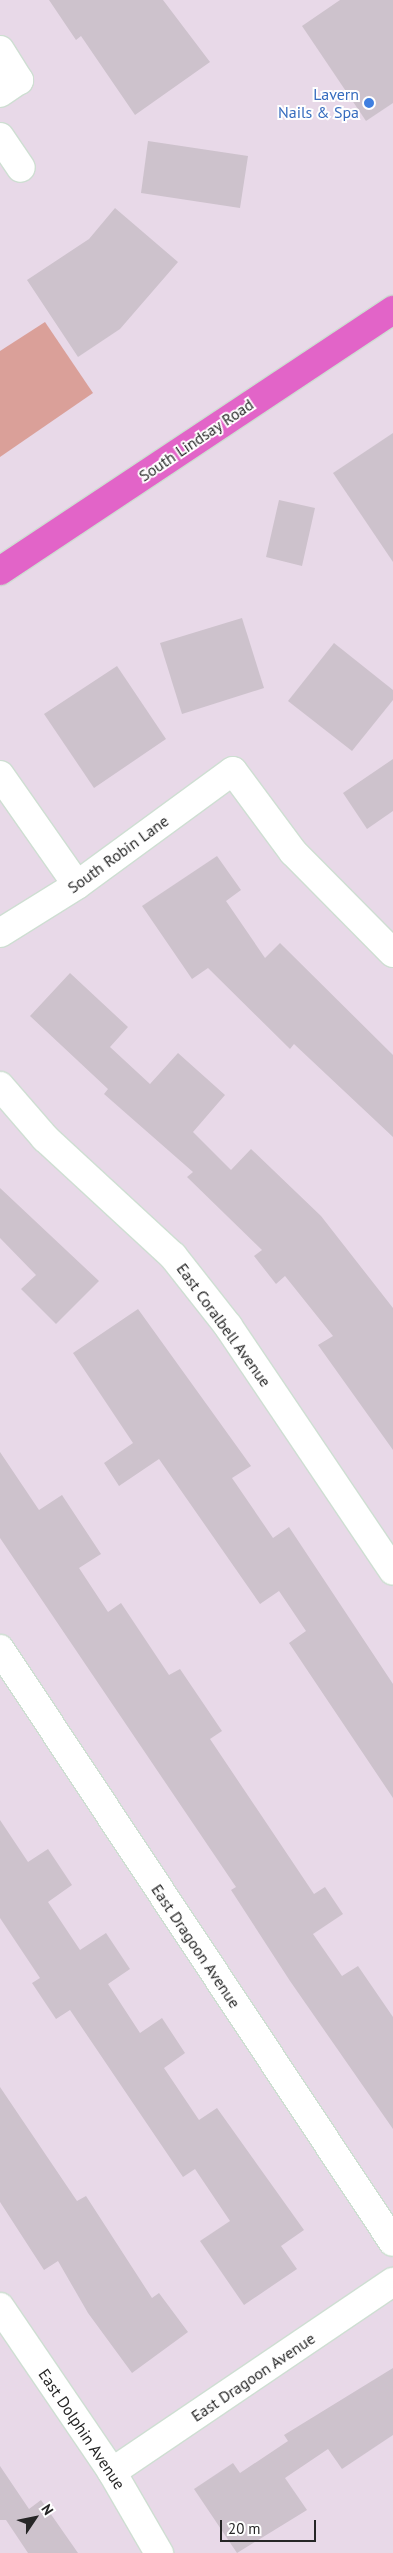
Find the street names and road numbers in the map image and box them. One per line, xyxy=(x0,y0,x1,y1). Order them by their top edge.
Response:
street label: South Lindsay Road xyxy=(135,394,257,486)
street label: South Robin Lane xyxy=(64,811,172,897)
street label: East Coralbell Avenue xyxy=(173,1259,275,1391)
street label: East Dragoon Avenue xyxy=(147,1880,245,2012)
street label: East Dragoon Avenue xyxy=(187,2328,319,2426)
street label: East Dolphin Avenue xyxy=(35,2365,129,2493)

